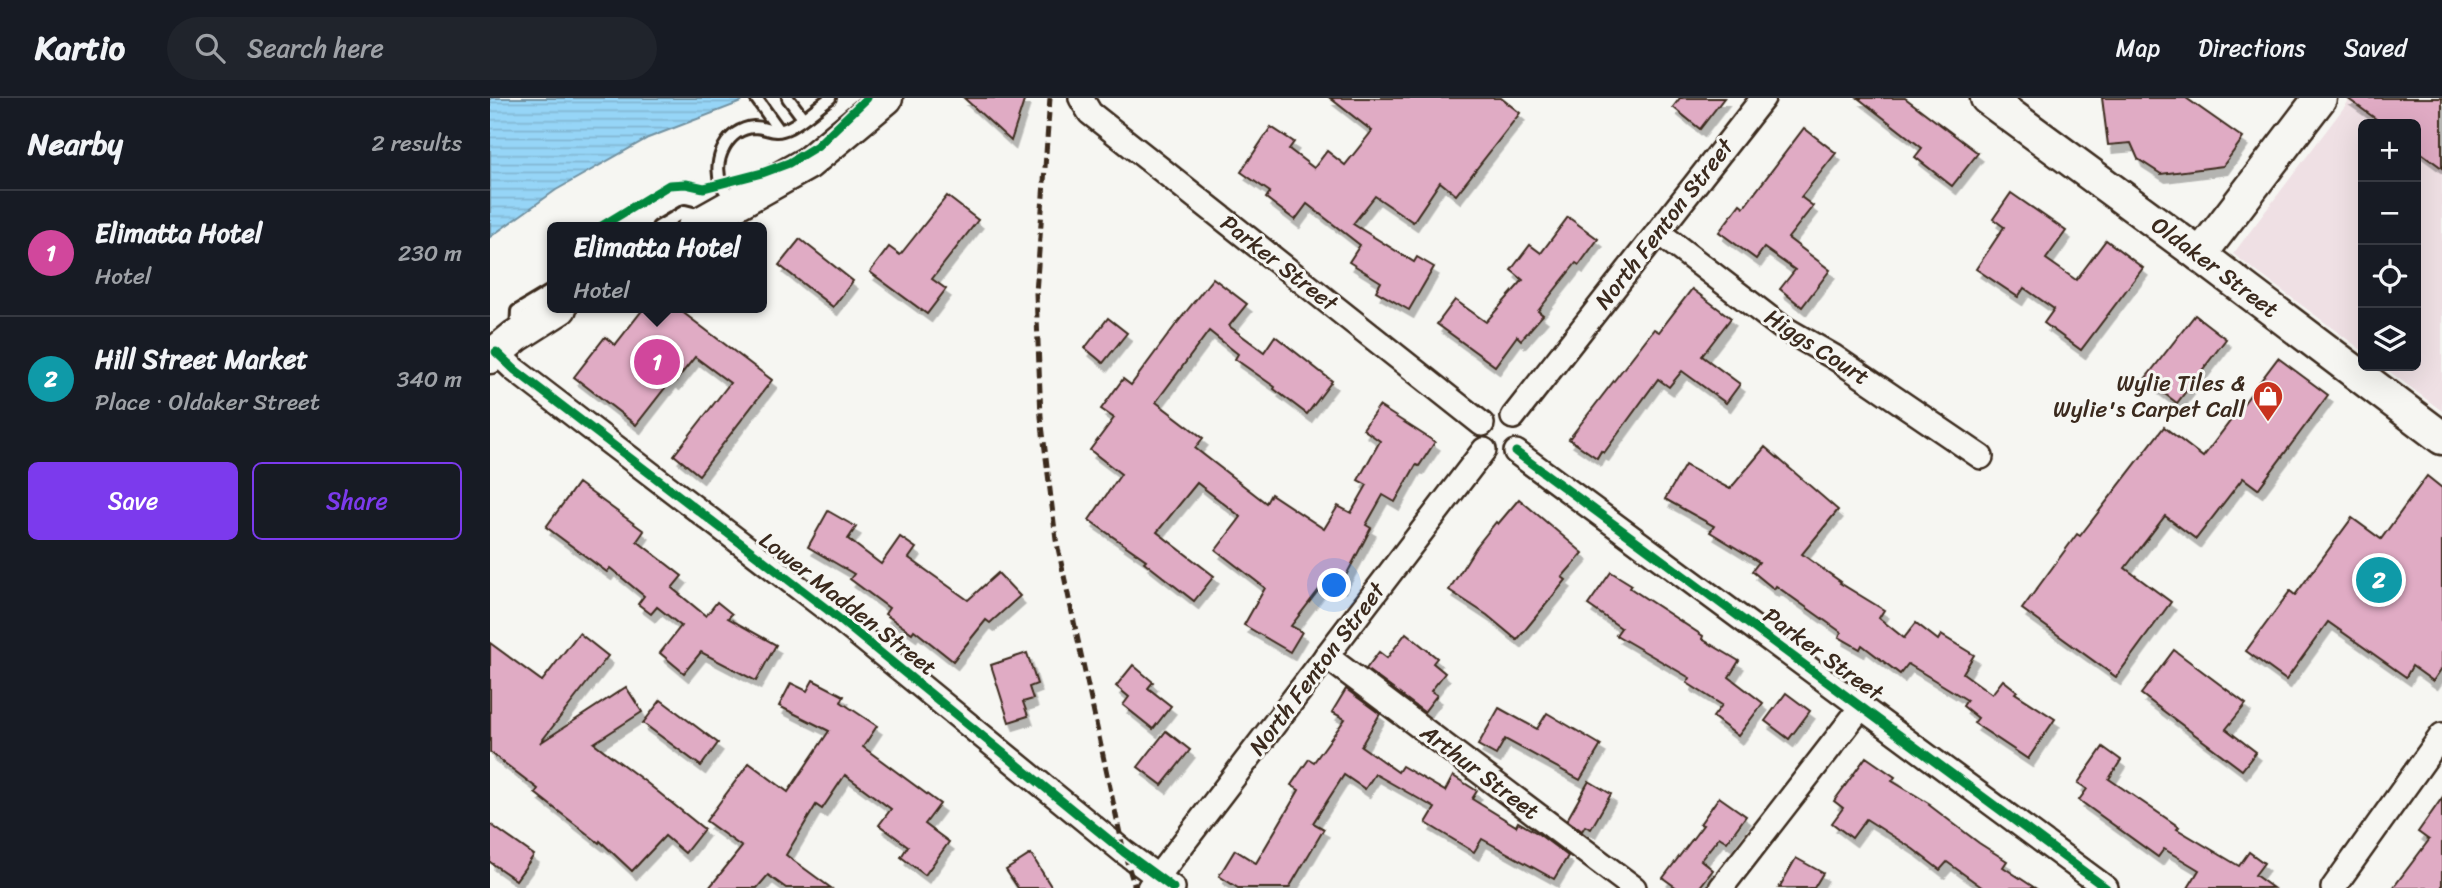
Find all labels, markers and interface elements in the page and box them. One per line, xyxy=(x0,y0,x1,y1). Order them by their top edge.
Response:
search box xyxy=(167,17,657,80)
text: Kartio xyxy=(35,19,125,77)
text: Search here xyxy=(247,25,384,71)
text: Map xyxy=(2116,27,2160,69)
text: Directions xyxy=(2198,27,2306,69)
text: Saved xyxy=(2344,27,2407,69)
icon: search xyxy=(191,29,229,67)
text: Nearby xyxy=(28,117,123,171)
map controls xyxy=(2358,119,2421,371)
button: + xyxy=(2358,119,2421,182)
text: 2 results xyxy=(371,123,462,164)
street label: North Fenton Street xyxy=(1584,128,1745,319)
button: − xyxy=(2358,182,2421,245)
street label: Parker Street xyxy=(1211,204,1348,323)
street label: Oldaker Street xyxy=(2142,205,2288,329)
text: Elimatta Hotel xyxy=(95,210,262,256)
popup xyxy=(547,222,767,313)
text: Elimatta Hotel xyxy=(573,224,741,270)
text: 1 xyxy=(46,233,56,274)
text: 230 m xyxy=(398,233,462,274)
button: locate xyxy=(2358,245,2421,308)
text: Hotel xyxy=(95,256,151,297)
text: Hotel xyxy=(573,270,630,311)
street label: Higgs Court xyxy=(1756,297,1878,397)
button: layers xyxy=(2358,308,2421,371)
text: Hill Street Market xyxy=(95,336,308,382)
pin: 1 xyxy=(634,336,680,388)
text: 2 xyxy=(44,359,58,400)
text: 340 m xyxy=(397,359,462,400)
place label: Wylie Tiles & Wylie's Carpet Call xyxy=(2053,363,2245,430)
shop icon: Wylie Tiles & Wylie's Carpet Call xyxy=(2251,379,2285,423)
text: Place · Oldaker Street xyxy=(95,382,320,423)
button: Save xyxy=(28,462,238,540)
button: Share xyxy=(252,462,462,540)
street label: Lower Madden Street xyxy=(750,521,946,687)
pin: 2 xyxy=(2356,554,2402,606)
your location xyxy=(1317,568,1351,602)
street label: North Fenton Street xyxy=(1238,572,1397,765)
street label: Parker Street xyxy=(1754,596,1893,713)
street label: Arthur Street xyxy=(1410,713,1549,831)

